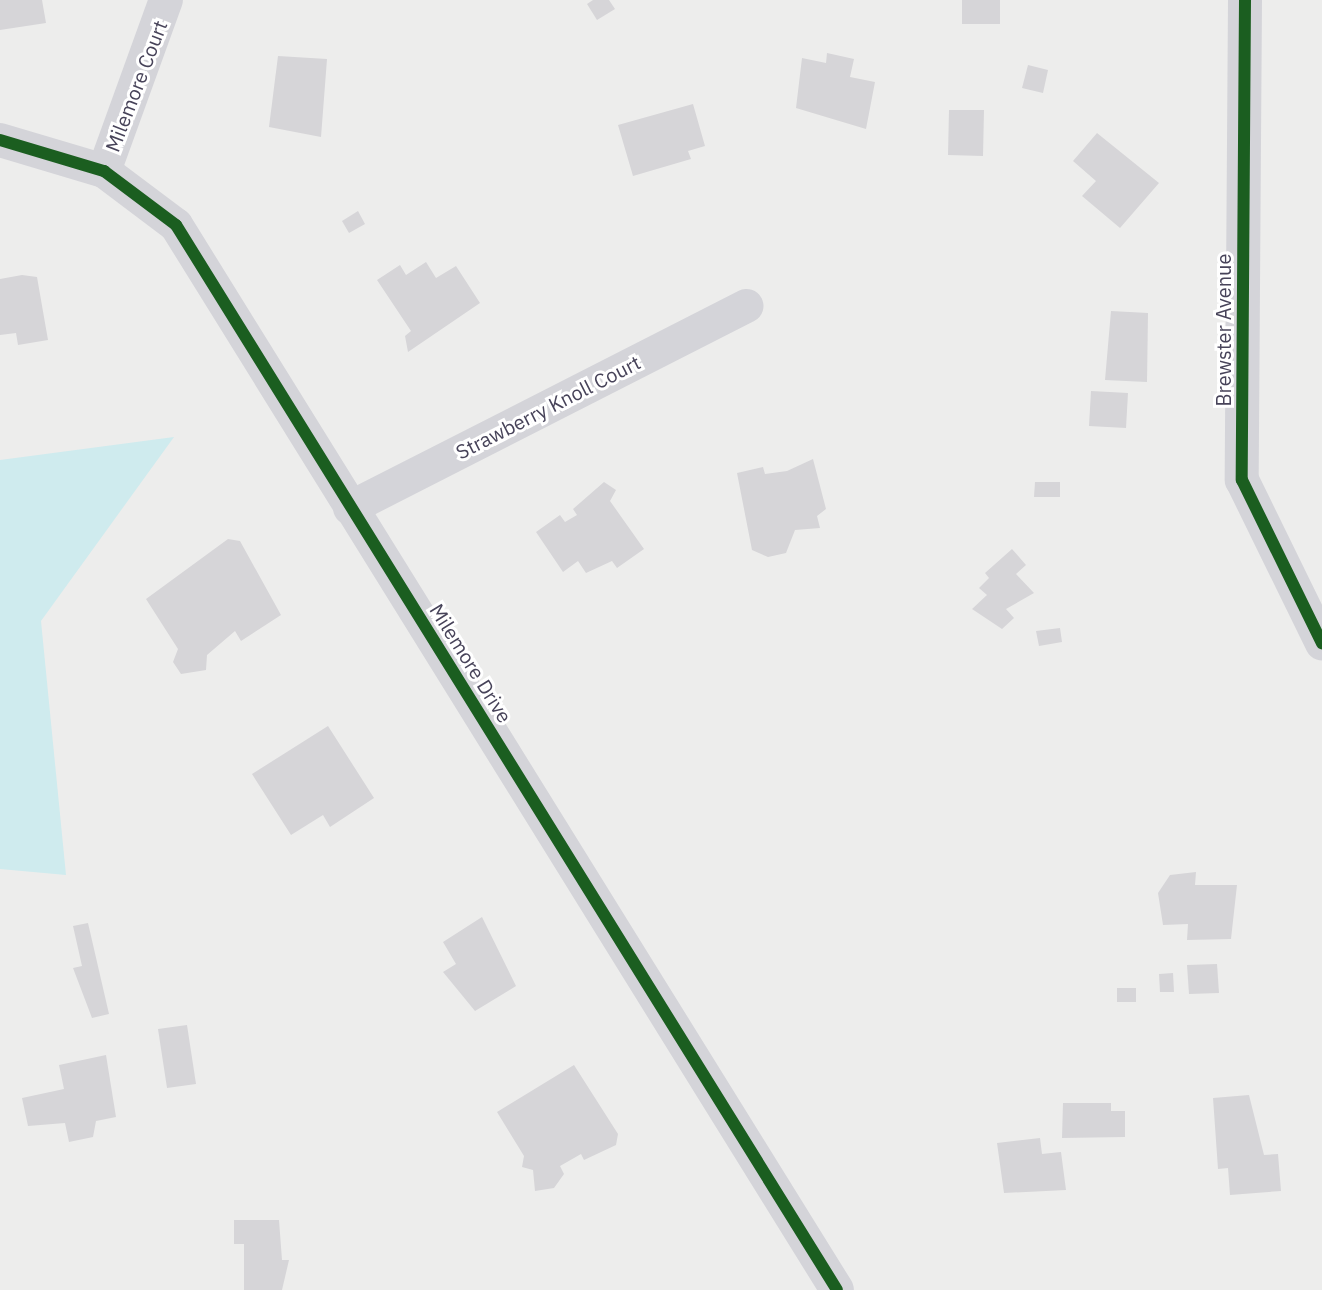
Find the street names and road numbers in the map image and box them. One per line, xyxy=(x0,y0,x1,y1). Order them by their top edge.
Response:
street label: Milemore Court xyxy=(100,17,172,155)
street label: Brewster Avenue xyxy=(1211,254,1235,406)
street label: Strawberry Knoll Court xyxy=(452,350,644,464)
street label: Milemore Drive xyxy=(425,599,517,727)

